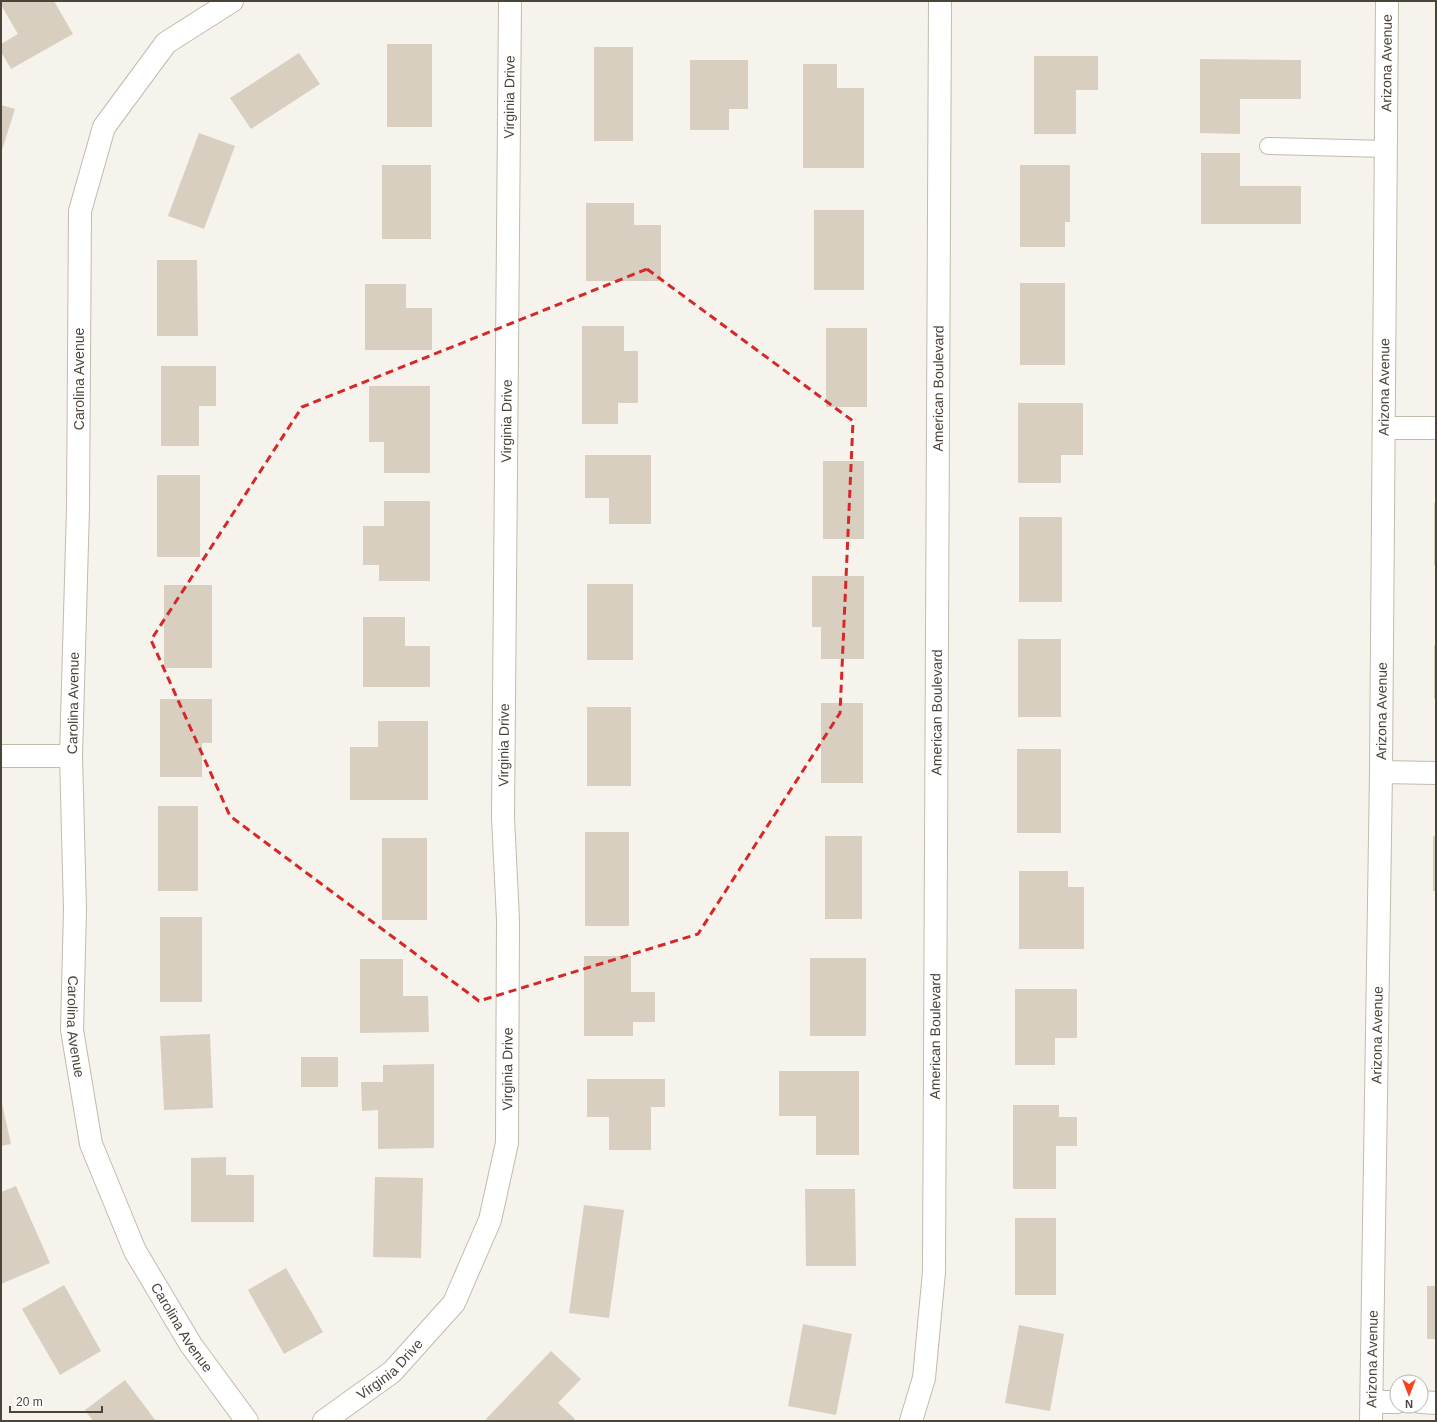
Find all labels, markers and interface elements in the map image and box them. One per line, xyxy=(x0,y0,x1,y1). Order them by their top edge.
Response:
street label: Arizona Avenue xyxy=(1378,14,1395,112)
street label: Virginia Drive xyxy=(501,55,518,139)
street label: American Boulevard xyxy=(930,325,946,452)
street label: Carolina Avenue xyxy=(71,328,87,430)
street label: Arizona Avenue xyxy=(1376,338,1392,436)
street label: Virginia Drive xyxy=(498,379,515,463)
street label: American Boulevard xyxy=(928,649,945,776)
street label: Carolina Avenue xyxy=(64,651,82,754)
street label: Arizona Avenue xyxy=(1373,662,1390,760)
street label: Virginia Drive xyxy=(495,703,512,787)
street label: American Boulevard xyxy=(927,973,943,1100)
street label: Carolina Avenue xyxy=(64,975,88,1079)
street label: Arizona Avenue xyxy=(1368,986,1386,1084)
street label: Virginia Drive xyxy=(499,1027,516,1111)
street label: Carolina Avenue xyxy=(148,1280,216,1375)
street label: Arizona Avenue xyxy=(1363,1310,1381,1408)
street label: Virginia Drive xyxy=(354,1335,426,1403)
north arrow xyxy=(1389,1374,1429,1414)
scale bar xyxy=(10,1388,102,1414)
text: 20 m xyxy=(16,1395,43,1409)
text: N xyxy=(1405,1398,1413,1410)

